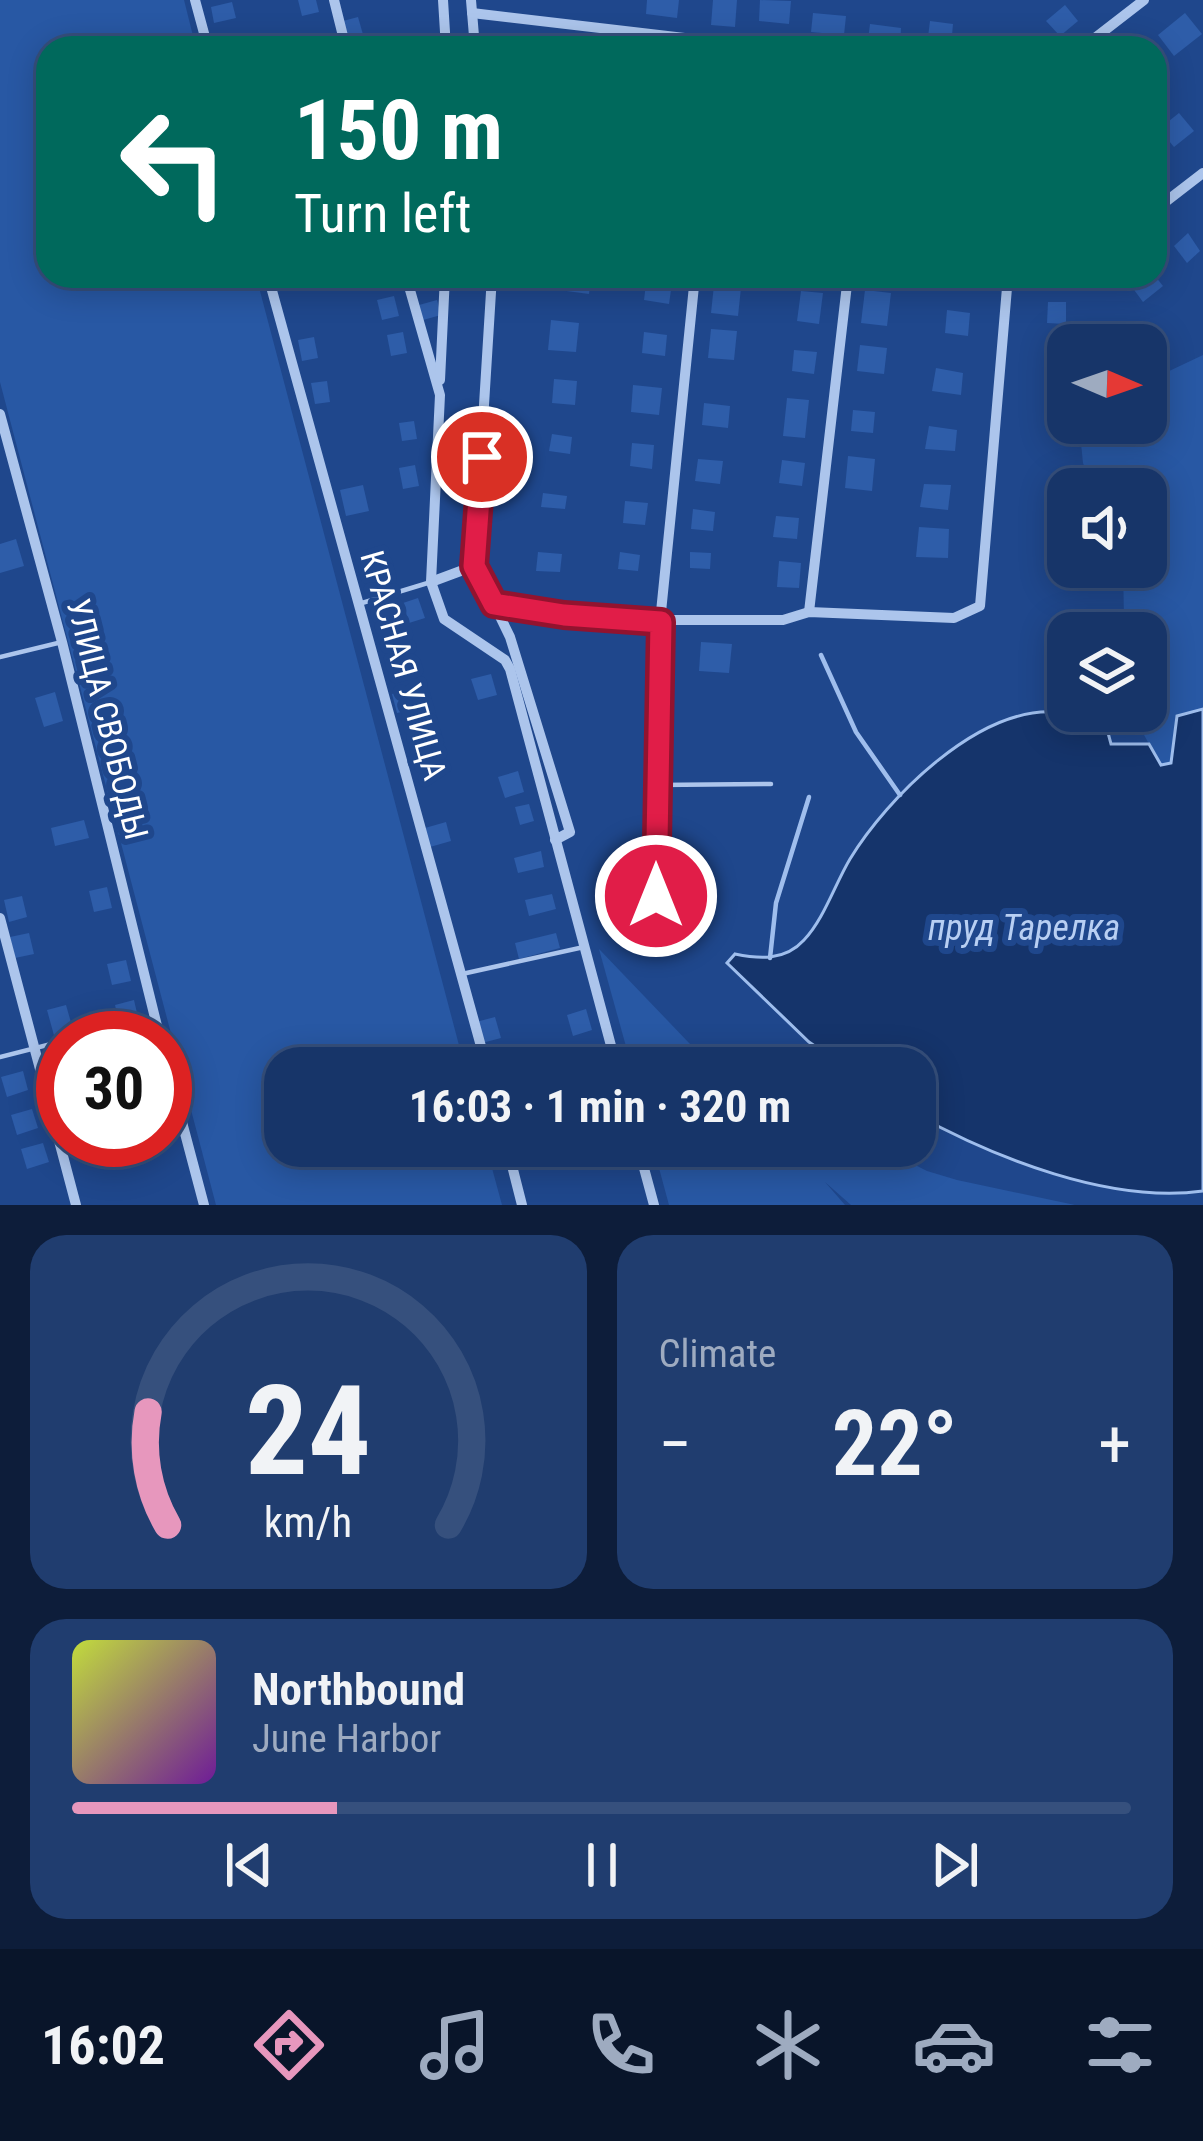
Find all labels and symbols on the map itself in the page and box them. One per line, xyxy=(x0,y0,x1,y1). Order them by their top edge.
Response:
north arrow xyxy=(1047,324,1167,444)
pin xyxy=(431,406,533,508)
street label: КРАСНАЯ УЛИЦА xyxy=(352,546,455,784)
street label: УЛИЦА СВОБОДЫ xyxy=(59,595,156,844)
position arrow xyxy=(593,833,719,959)
water label: пруд Тарелка xyxy=(928,907,1120,949)
speed limit sign: 30 xyxy=(36,1011,192,1167)

